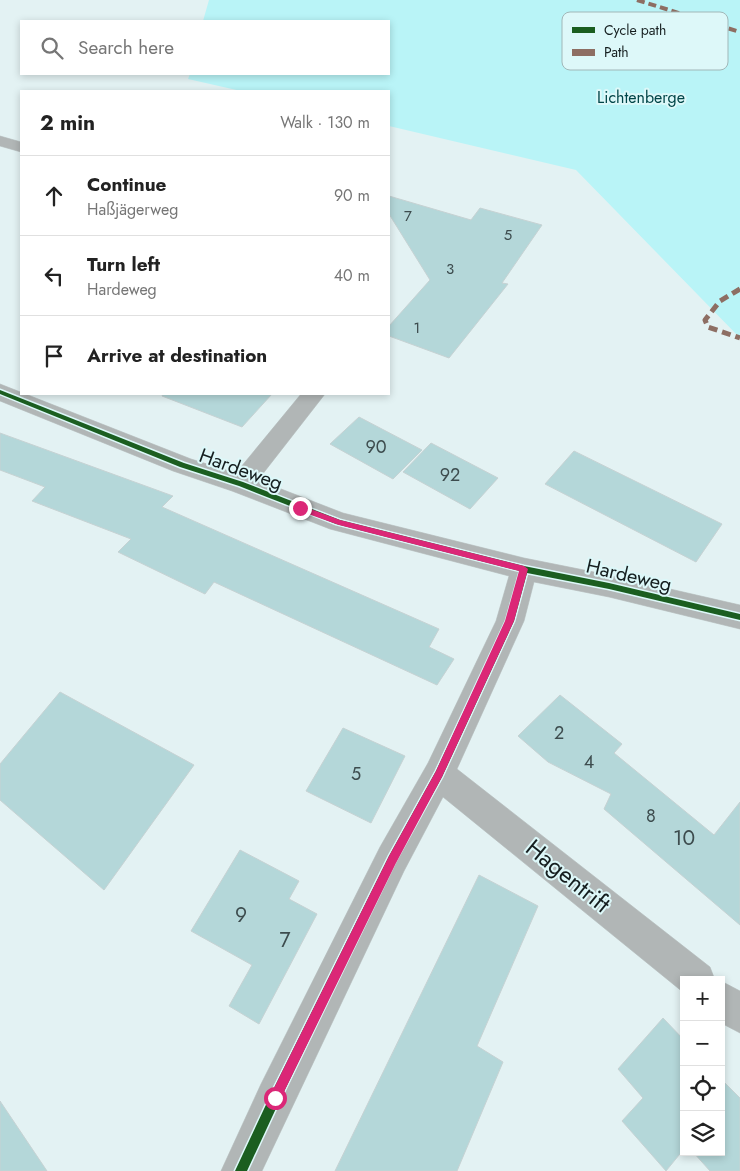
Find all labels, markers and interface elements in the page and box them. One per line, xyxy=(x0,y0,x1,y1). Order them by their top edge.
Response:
legend xyxy=(562,12,728,70)
search box xyxy=(20,20,390,75)
text: Cycle path xyxy=(604,20,666,40)
icon: search xyxy=(38,34,66,62)
text: Search here xyxy=(78,34,174,61)
text: Path xyxy=(604,42,629,62)
park label: Lichtenberge xyxy=(597,86,685,109)
text: 2 min xyxy=(40,108,95,138)
text: Walk · 130 m xyxy=(280,111,370,134)
text: Continue xyxy=(87,171,166,198)
icon: ahead xyxy=(40,182,68,210)
text: 90 m xyxy=(334,184,370,207)
text: Haßjägerweg xyxy=(87,198,178,221)
house number: 7 xyxy=(404,205,412,227)
house number: 5 xyxy=(504,224,512,246)
text: Turn left xyxy=(87,251,160,278)
house number: 3 xyxy=(446,258,454,280)
icon: left xyxy=(40,262,68,290)
text: 40 m xyxy=(334,264,370,287)
text: Hardeweg xyxy=(87,278,157,301)
house number: 1 xyxy=(414,317,420,339)
icon: arrive xyxy=(40,342,68,370)
text: Arrive at destination xyxy=(87,342,267,369)
house number: 90 xyxy=(365,434,387,460)
street label: Hardeweg xyxy=(195,441,287,498)
house number: 92 xyxy=(440,462,460,488)
route end xyxy=(289,497,312,520)
street label: Hardeweg xyxy=(583,552,675,599)
house number: 2 xyxy=(554,720,564,746)
house number: 4 xyxy=(584,749,594,775)
house number: 5 xyxy=(351,761,361,787)
house number: 8 xyxy=(646,803,656,829)
house number: 10 xyxy=(673,823,695,853)
street label: Hagentrift xyxy=(518,830,618,921)
house number: 9 xyxy=(235,900,247,930)
house number: 7 xyxy=(279,925,291,955)
map controls xyxy=(680,976,725,1156)
button: + xyxy=(680,976,725,1021)
button: − xyxy=(680,1021,725,1066)
button: locate xyxy=(680,1066,725,1111)
route start xyxy=(264,1087,287,1110)
button: layers xyxy=(680,1111,725,1156)

